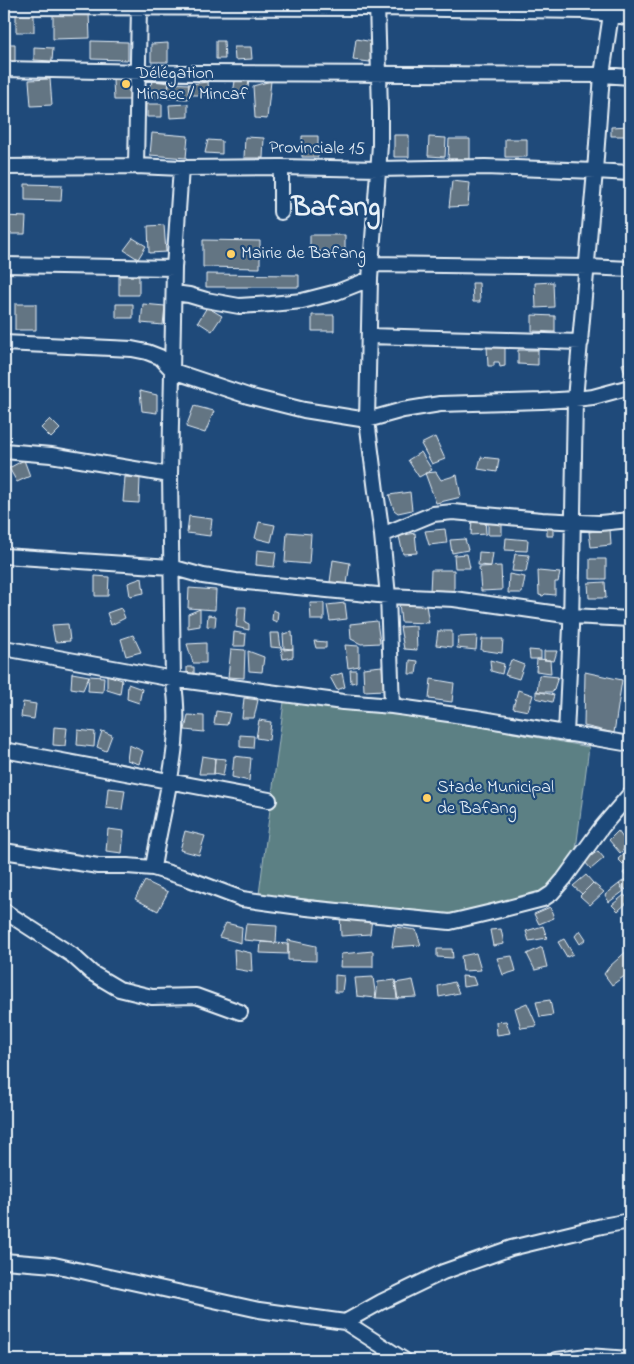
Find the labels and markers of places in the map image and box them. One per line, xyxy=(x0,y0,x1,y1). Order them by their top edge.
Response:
place label: Délégation Minsec / Mincaf xyxy=(135,61,249,108)
marker: Délégation Minsec / Mincaf xyxy=(120,78,132,90)
place label: Mairie de Bafang xyxy=(241,241,366,268)
marker: Mairie de Bafang xyxy=(225,248,237,260)
place label: Stade Municipal de Bafang xyxy=(437,775,554,823)
marker: Stade Municipal de Bafang xyxy=(421,792,433,804)

